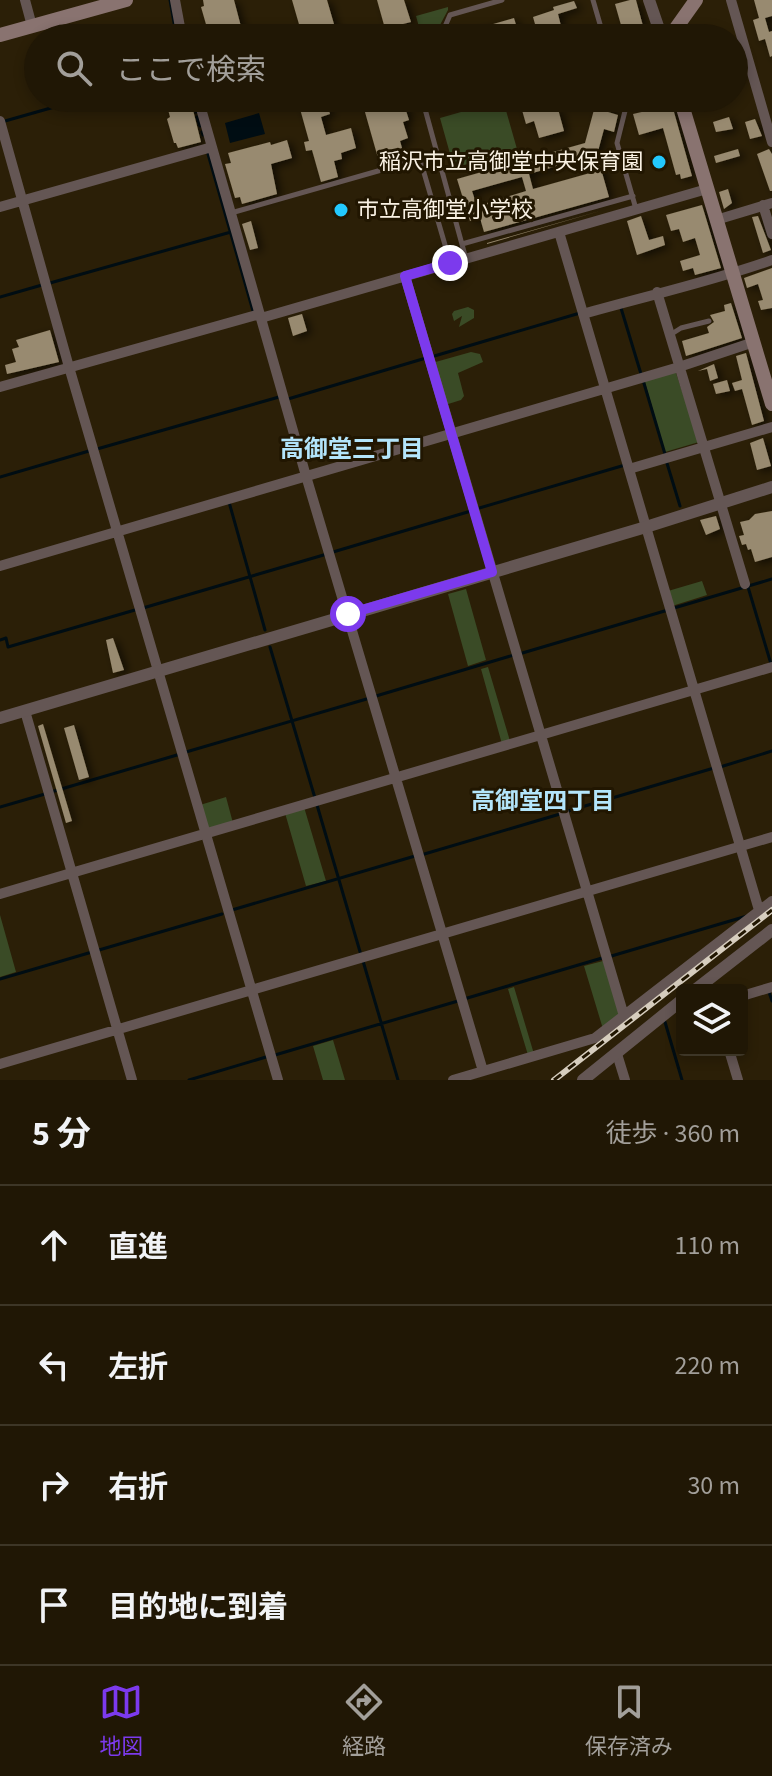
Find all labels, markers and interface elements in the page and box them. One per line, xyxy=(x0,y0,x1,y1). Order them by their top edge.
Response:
search box xyxy=(24,24,748,112)
icon: search xyxy=(52,46,96,90)
text: ここで検索 xyxy=(116,49,266,92)
place label: 稲沢市立高御堂中央保育園 xyxy=(379,146,643,178)
marker: 稲沢市立高御堂中央保育園 xyxy=(650,153,668,171)
place label: 市立高御堂小学校 xyxy=(357,194,533,226)
marker: 市立高御堂小学校 xyxy=(332,201,350,219)
route end xyxy=(432,245,468,281)
district label: 高御堂三丁目 xyxy=(280,432,424,467)
route start xyxy=(330,596,366,632)
district label: 高御堂四丁目 xyxy=(471,784,615,819)
map controls xyxy=(676,984,748,1056)
button: layers xyxy=(676,984,748,1056)
text: 5 分 xyxy=(32,1110,91,1159)
text: 徒歩 · 360 m xyxy=(606,1115,740,1152)
icon: ahead xyxy=(32,1223,76,1267)
text: 直進 xyxy=(108,1226,168,1269)
text: 110 m xyxy=(674,1227,740,1264)
icon: left xyxy=(32,1343,76,1387)
text: 左折 xyxy=(108,1346,168,1389)
text: 220 m xyxy=(674,1347,740,1384)
icon: right xyxy=(32,1463,76,1507)
text: 右折 xyxy=(108,1466,168,1509)
text: 30 m xyxy=(687,1467,740,1504)
icon: arrive xyxy=(32,1583,76,1627)
text: 目的地に到着 xyxy=(108,1586,288,1629)
tab: 地図 xyxy=(99,1680,143,1763)
tab: 経路 xyxy=(342,1680,386,1763)
tab: 保存済み xyxy=(585,1680,673,1763)

